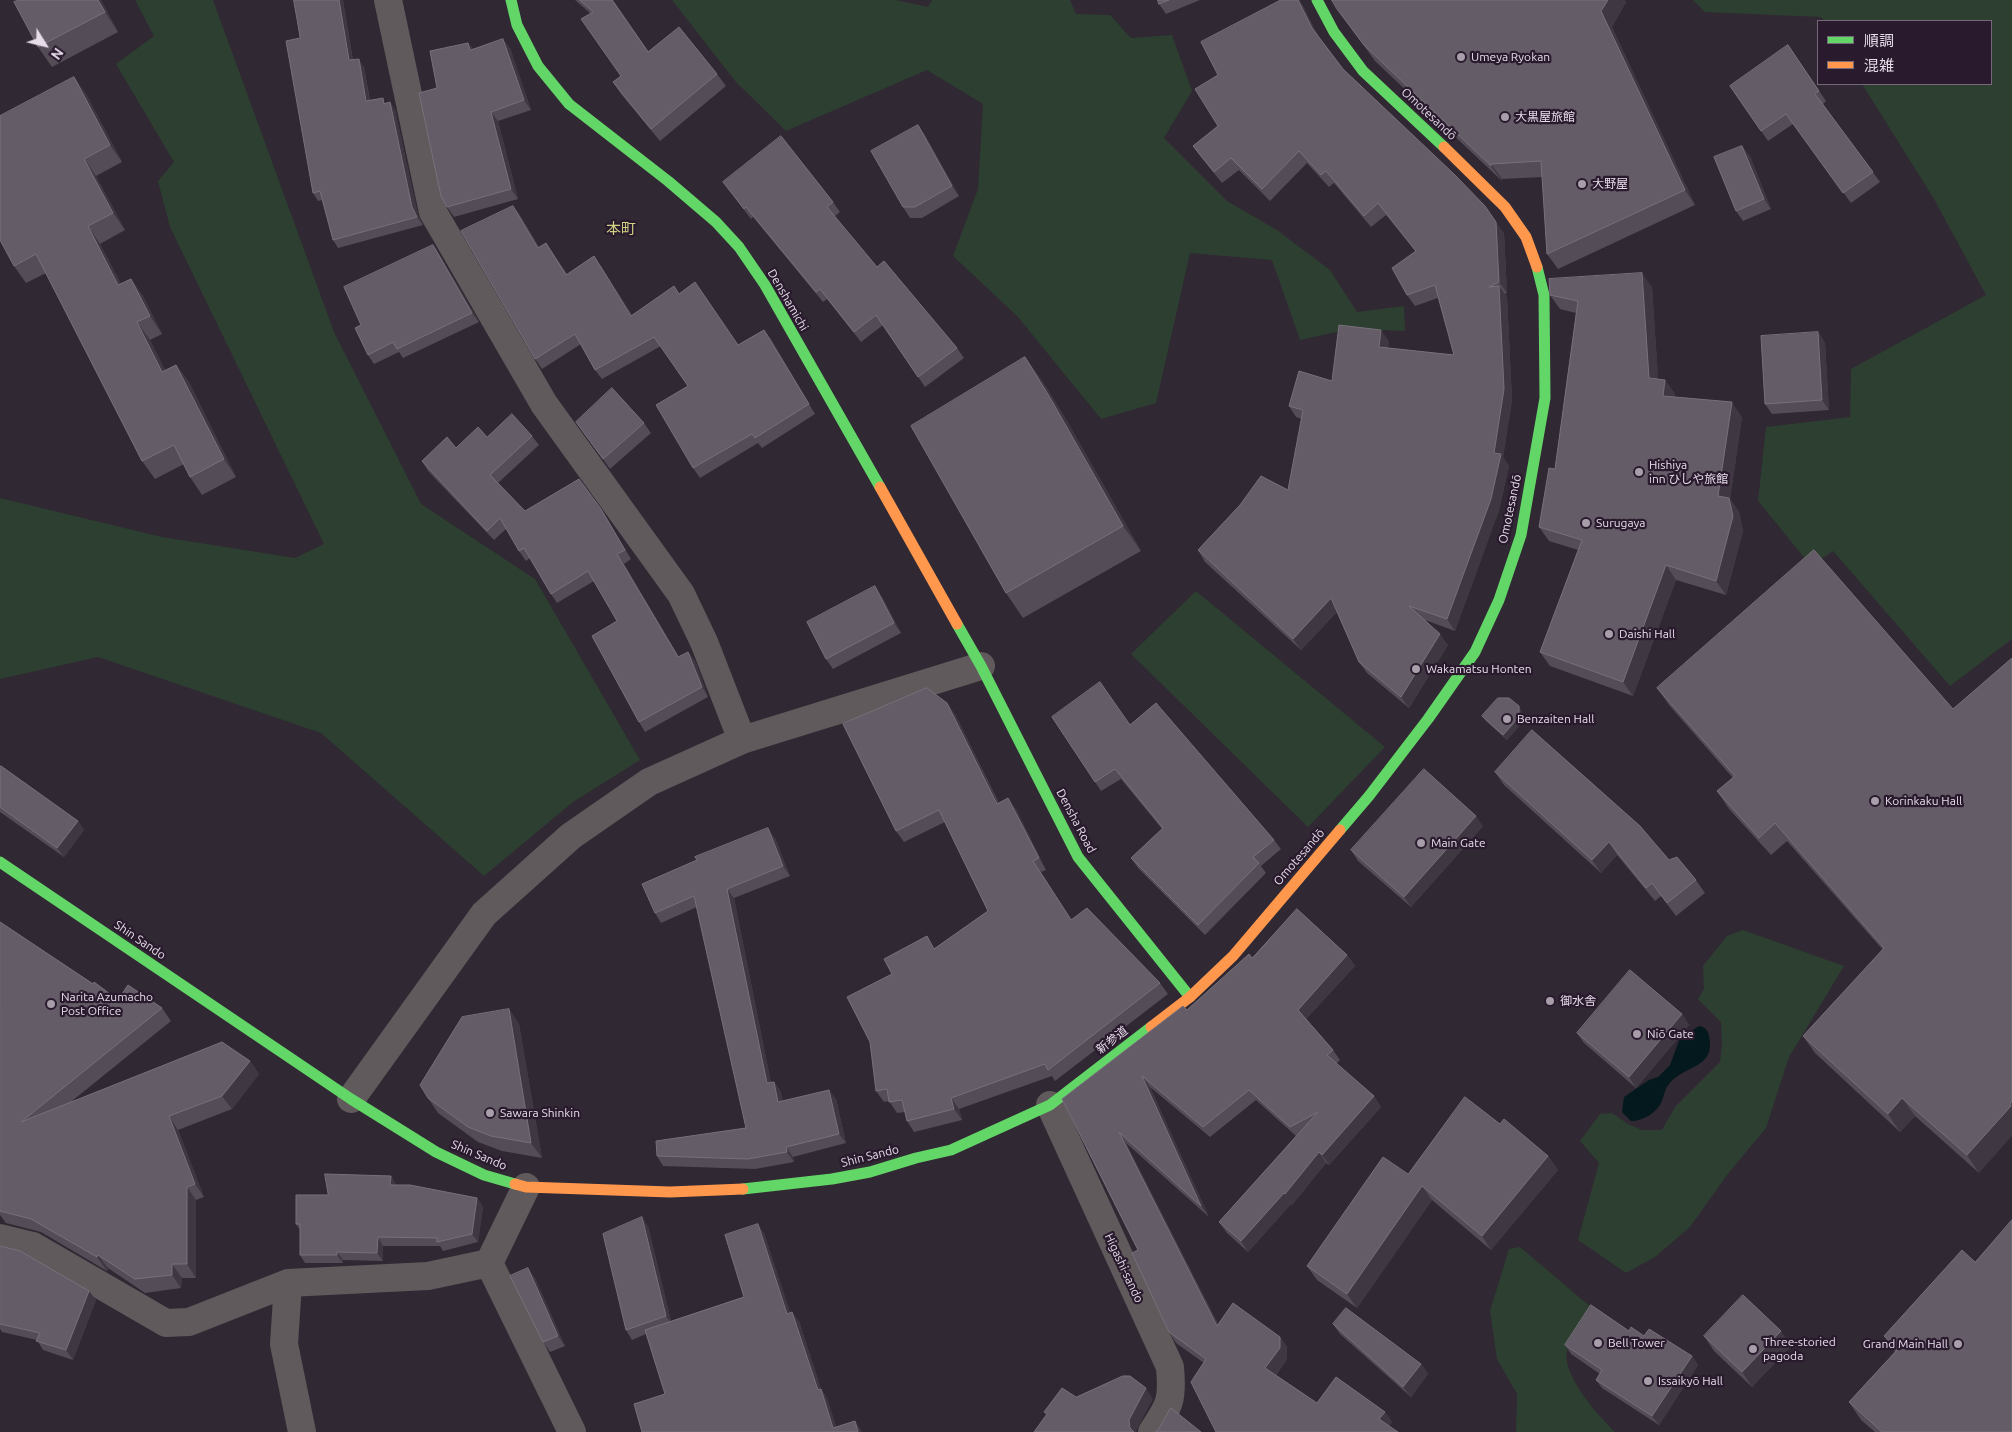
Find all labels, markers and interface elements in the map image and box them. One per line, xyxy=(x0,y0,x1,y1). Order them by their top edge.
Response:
north arrow xyxy=(20,20,70,70)
legend xyxy=(1817,20,1992,85)
text: 順調 xyxy=(1864,32,1894,49)
text: N xyxy=(48,45,67,63)
place label: Umeya Ryokan xyxy=(1471,50,1550,64)
marker: Umeya Ryokan xyxy=(1455,51,1467,63)
text: 混雑 xyxy=(1864,57,1894,74)
street label: Omotesandō xyxy=(1398,85,1460,143)
place label: 大黒屋旅館 xyxy=(1515,110,1575,124)
marker: 大黒屋旅館 xyxy=(1499,111,1511,123)
place label: 大野屋 xyxy=(1592,177,1628,191)
marker: 大野屋 xyxy=(1576,178,1588,190)
district label: 本町 xyxy=(606,220,636,238)
street label: Denshamichi xyxy=(765,267,811,333)
place label: Hishiya inn ひしや旅館 xyxy=(1649,458,1728,486)
marker: Hishiya inn ひしや旅館 xyxy=(1633,466,1645,478)
street label: Omotesandō xyxy=(1496,473,1524,545)
place label: Surugaya xyxy=(1596,516,1646,530)
marker: Surugaya xyxy=(1580,517,1592,529)
place label: Daishi Hall xyxy=(1619,627,1675,641)
marker: Daishi Hall xyxy=(1603,628,1615,640)
place label: Wakamatsu Honten xyxy=(1426,662,1532,676)
marker: Wakamatsu Honten xyxy=(1410,663,1422,675)
place label: Benzaiten Hall xyxy=(1517,712,1594,726)
marker: Benzaiten Hall xyxy=(1501,713,1513,725)
street label: Densha Road xyxy=(1053,786,1099,856)
place label: Korinkaku Hall xyxy=(1885,794,1962,808)
marker: Korinkaku Hall xyxy=(1869,795,1881,807)
street label: Omotesandō xyxy=(1271,826,1327,888)
place label: Main Gate xyxy=(1431,836,1486,850)
marker: Main Gate xyxy=(1415,837,1427,849)
street label: Shin Sando xyxy=(112,918,168,962)
place label: Narita Azumacho Post Office xyxy=(61,990,153,1018)
place label: 御水舎 xyxy=(1560,994,1596,1008)
marker: 御水舎 xyxy=(1544,995,1556,1007)
marker: Narita Azumacho Post Office xyxy=(45,998,57,1010)
street label: 新参道 xyxy=(1093,1023,1131,1057)
place label: Niō Gate xyxy=(1647,1027,1694,1041)
marker: Niō Gate xyxy=(1631,1028,1643,1040)
place label: Sawara Shinkin xyxy=(500,1106,580,1120)
marker: Sawara Shinkin xyxy=(484,1107,496,1119)
street label: Shin Sando xyxy=(449,1137,509,1173)
street label: Shin Sando xyxy=(840,1142,900,1170)
street label: Higashi-sando xyxy=(1102,1231,1146,1305)
place label: Three-storied pagoda xyxy=(1763,1335,1836,1363)
place label: Bell Tower xyxy=(1608,1336,1665,1350)
marker: Bell Tower xyxy=(1592,1337,1604,1349)
place label: Grand Main Hall xyxy=(1863,1337,1948,1351)
marker: Grand Main Hall xyxy=(1952,1338,1964,1350)
marker: Three-storied pagoda xyxy=(1747,1343,1759,1355)
place label: Issaikyō Hall xyxy=(1658,1374,1723,1388)
marker: Issaikyō Hall xyxy=(1642,1375,1654,1387)

